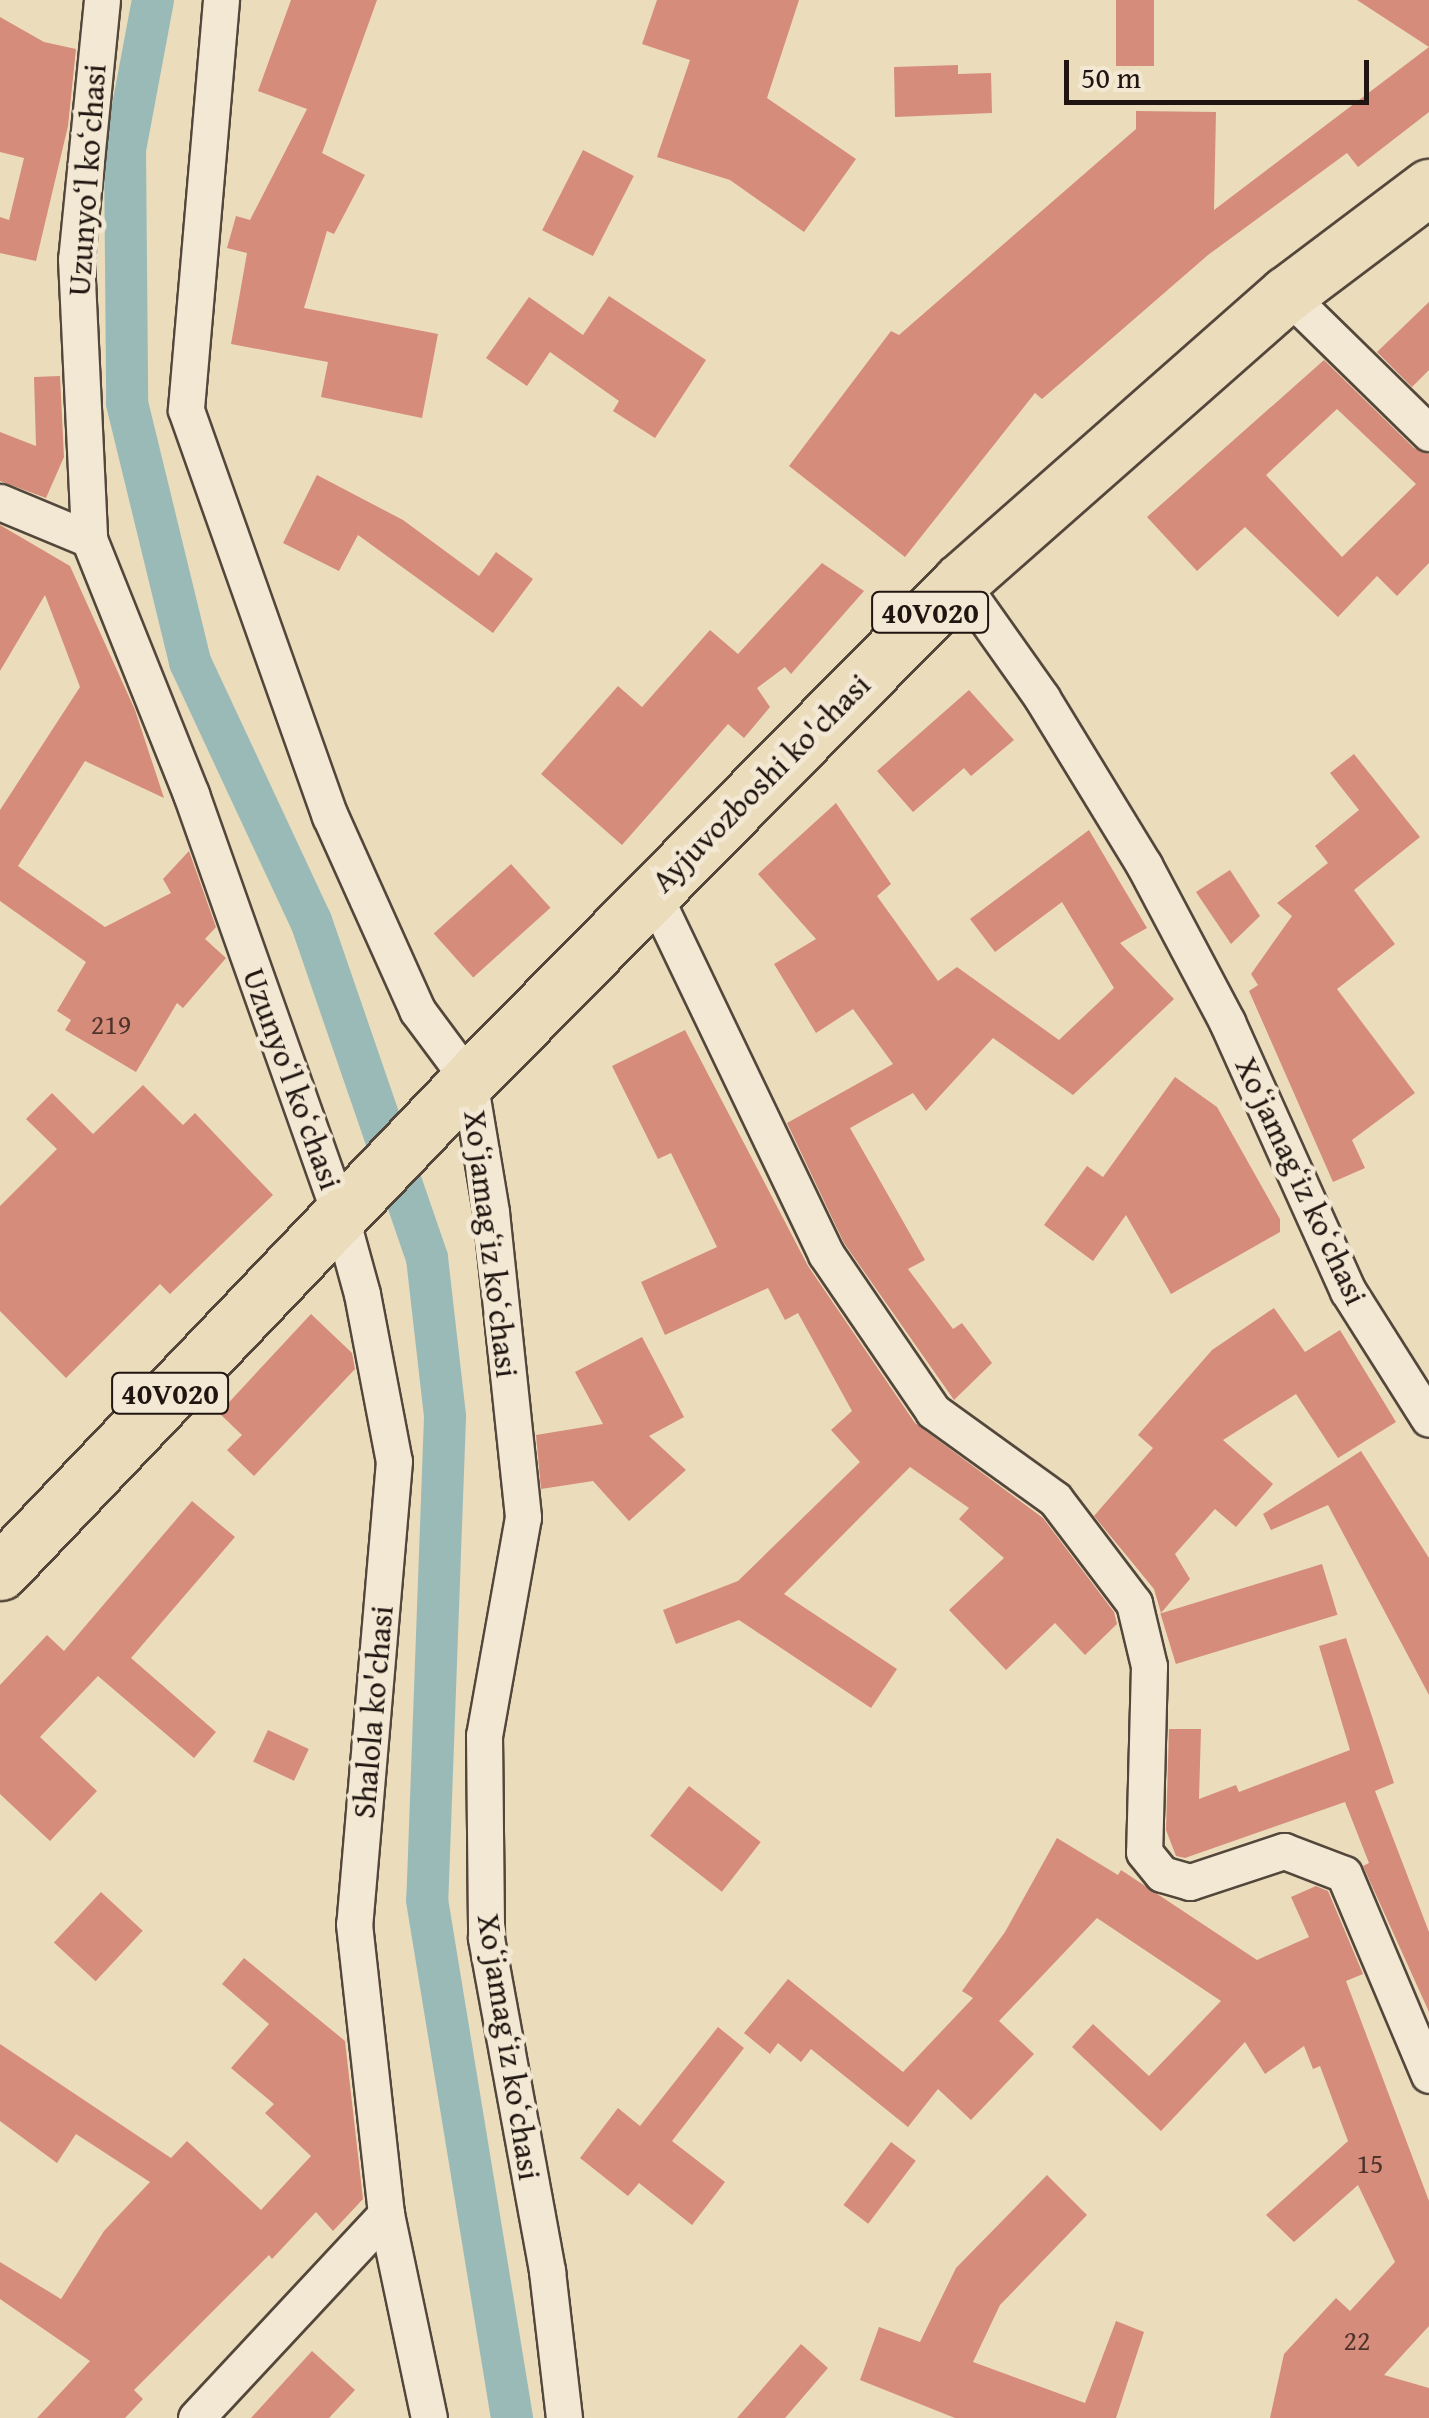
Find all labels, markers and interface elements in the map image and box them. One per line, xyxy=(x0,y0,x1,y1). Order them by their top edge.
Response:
scale bar xyxy=(1069,40,1374,102)
text: 50 m xyxy=(1081,55,1141,99)
street label: Uzunyoʻl koʻchasi xyxy=(60,63,114,297)
road number: 40V020 xyxy=(870,587,990,637)
street label: Ayjuvozboshi ko'chasi xyxy=(644,666,878,900)
street label: Uzunyoʻl koʻchasi xyxy=(234,963,350,1195)
house number: 219 xyxy=(91,1007,131,1041)
street label: Xoʻjamagʻiz koʻchasi xyxy=(1227,1051,1375,1311)
street label: Xoʻjamagʻiz koʻchasi xyxy=(456,1108,526,1380)
road number: 40V020 xyxy=(110,1368,230,1418)
street label: Shalola ko'chasi xyxy=(345,1604,401,1820)
street label: Xoʻjamagʻiz koʻchasi xyxy=(469,1911,549,2183)
house number: 15 xyxy=(1357,2146,1383,2180)
house number: 22 xyxy=(1344,2323,1370,2357)

